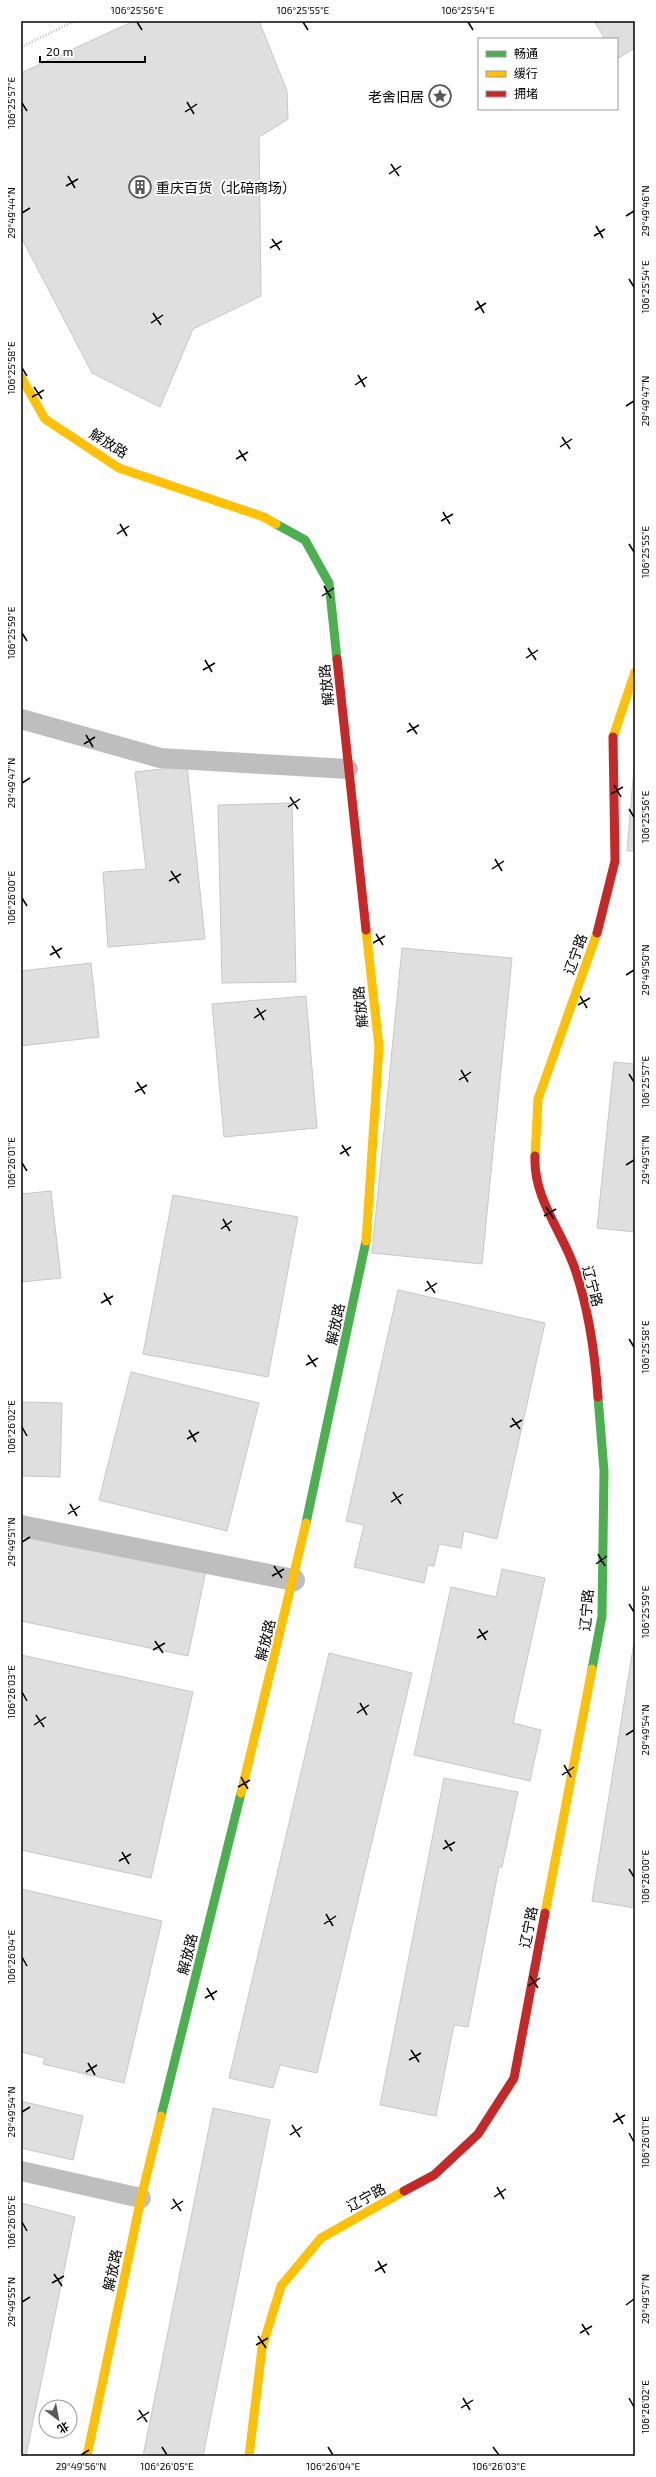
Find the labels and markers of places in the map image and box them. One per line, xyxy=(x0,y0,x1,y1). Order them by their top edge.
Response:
place icon: 老舍旧居 xyxy=(427,83,453,109)
place label: 老舍旧居 xyxy=(368,88,424,105)
building icon: 重庆百货（北碚商场） xyxy=(127,174,153,200)
place label: 重庆百货（北碚商场） xyxy=(156,179,296,196)

